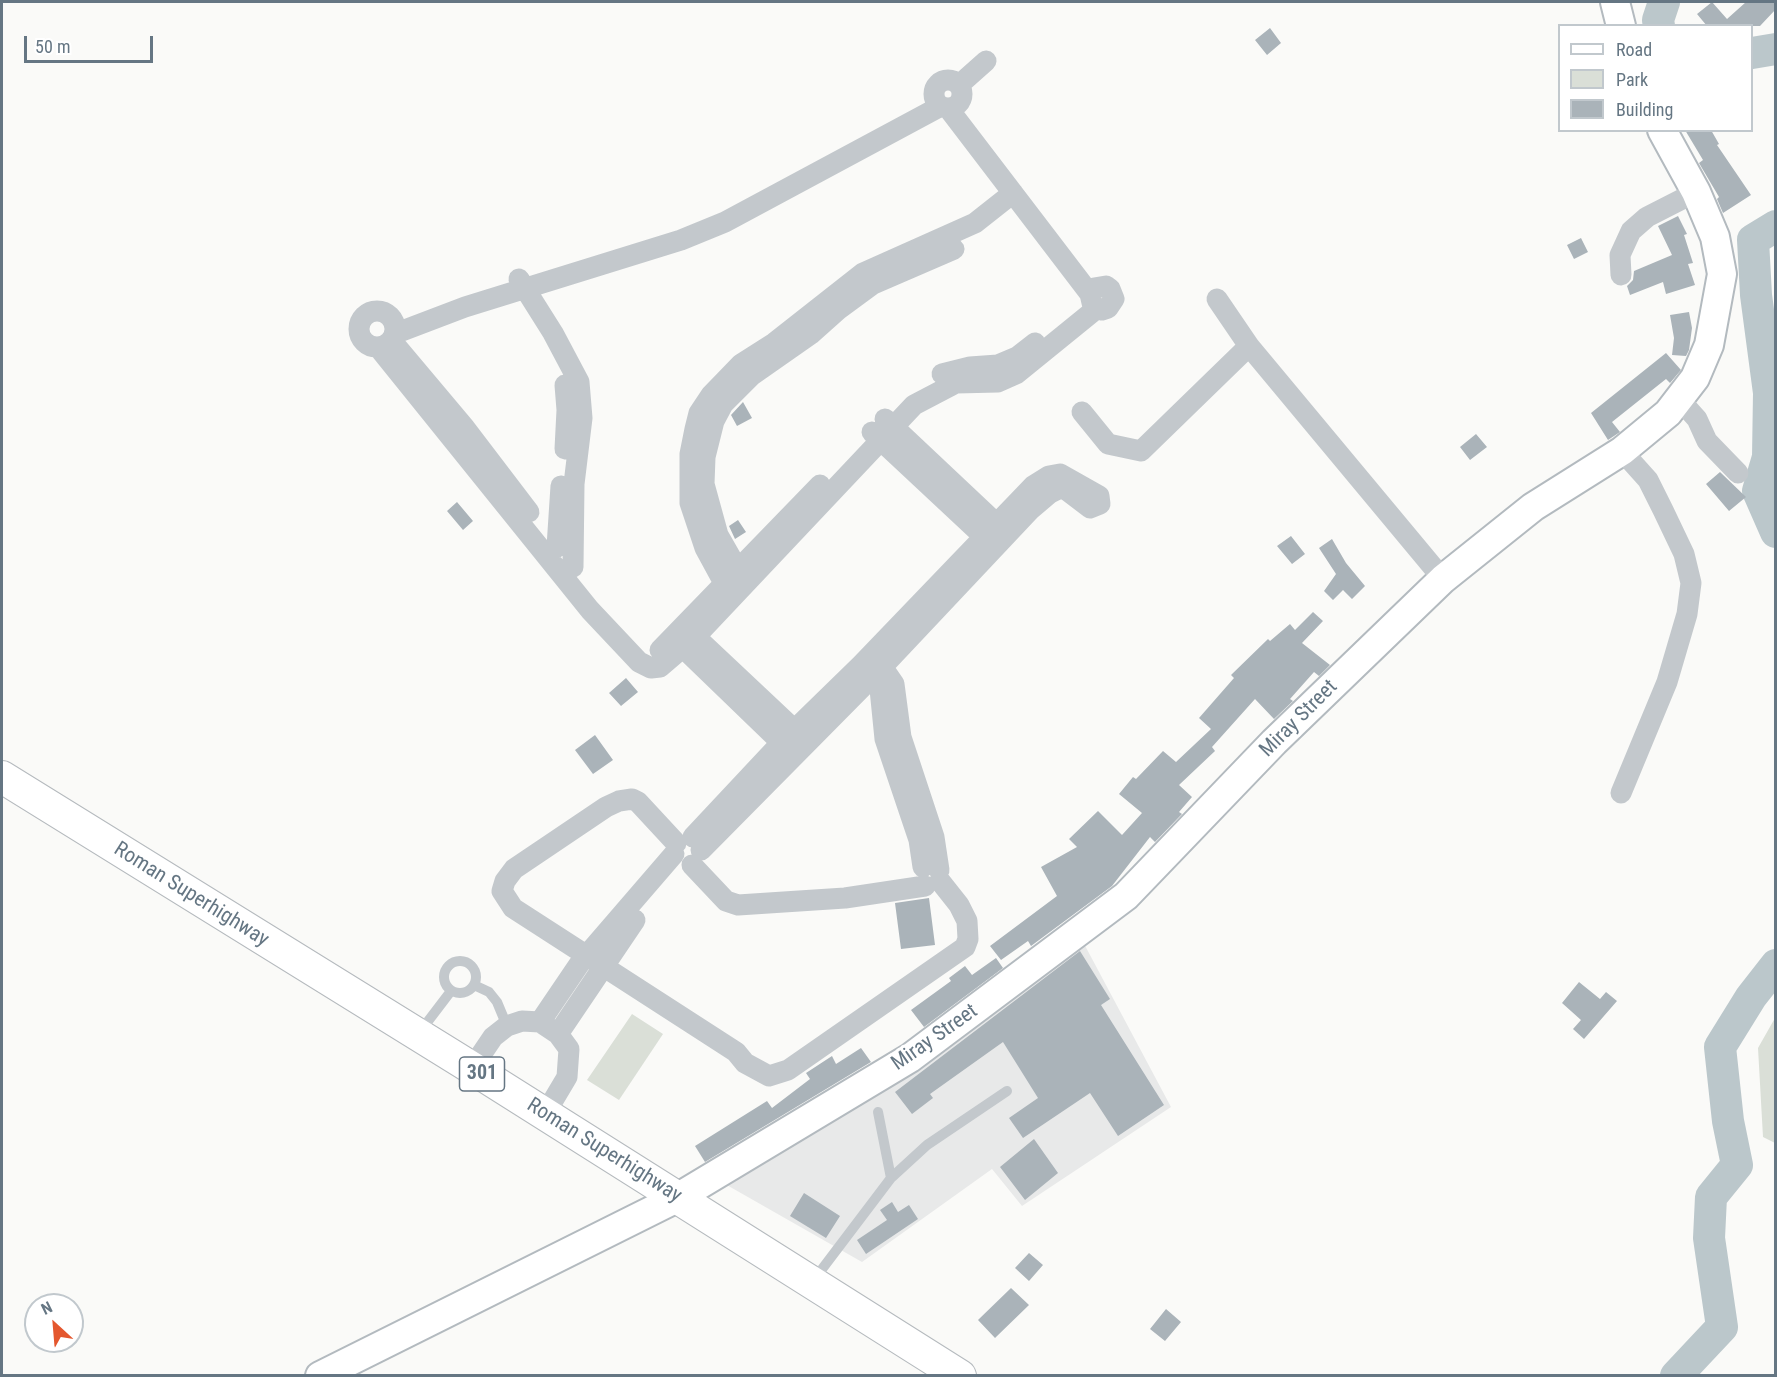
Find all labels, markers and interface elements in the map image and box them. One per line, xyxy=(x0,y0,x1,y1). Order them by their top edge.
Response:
scale bar xyxy=(27,24,156,62)
legend xyxy=(1558,24,1753,132)
text: 50 m xyxy=(35,36,70,57)
text: Road xyxy=(1616,39,1652,60)
text: Park xyxy=(1616,69,1648,90)
text: Building xyxy=(1616,99,1673,120)
street label: Miray Street xyxy=(1255,675,1343,763)
street label: Roman Superhighway xyxy=(109,837,273,953)
street label: Miray Street xyxy=(887,999,983,1077)
road number: 301 xyxy=(460,1057,504,1091)
street label: Roman Superhighway xyxy=(522,1093,686,1209)
north arrow xyxy=(24,1293,84,1353)
text: N xyxy=(38,1297,55,1319)

